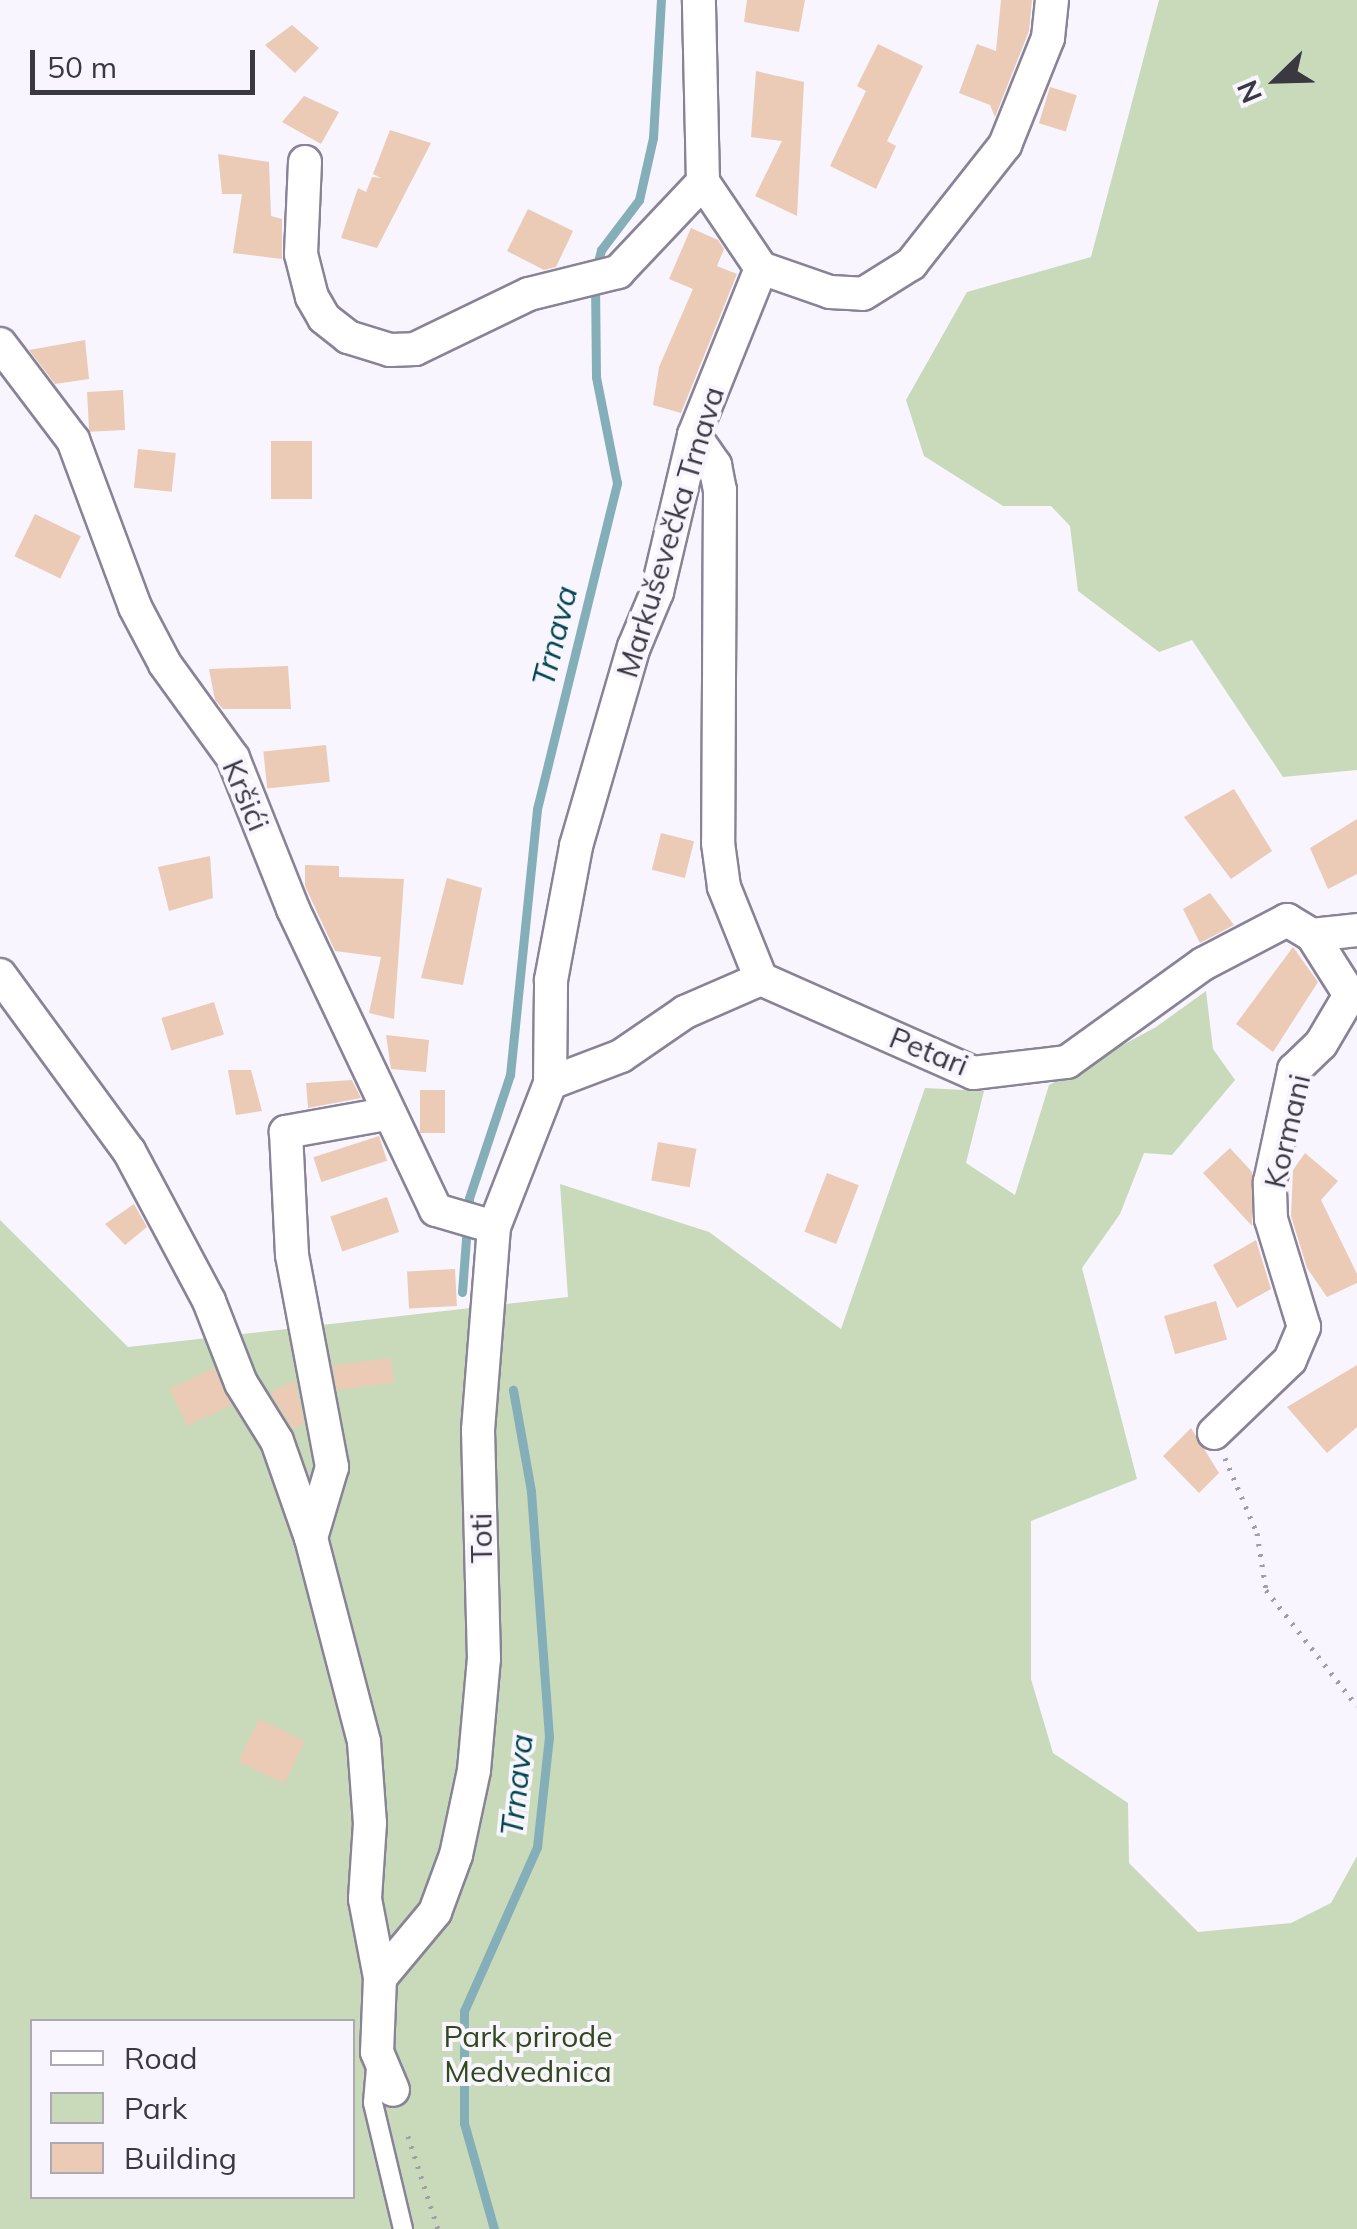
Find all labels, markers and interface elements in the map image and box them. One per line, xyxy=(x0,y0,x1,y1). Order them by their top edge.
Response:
scale bar xyxy=(35,30,260,92)
north arrow xyxy=(1227,30,1327,130)
text: 50 m xyxy=(47,48,117,86)
text: N xyxy=(1229,75,1269,108)
street label: Markuševečka Trnava xyxy=(609,382,731,682)
water label: Trnava xyxy=(523,582,585,690)
street label: Kršići xyxy=(215,754,277,836)
street label: Petari xyxy=(884,1019,974,1083)
street label: Kormani xyxy=(1256,1071,1318,1191)
street label: Toti xyxy=(463,1512,499,1564)
water label: Trnava xyxy=(492,1732,540,1838)
park label: Park prirode Medvednica xyxy=(443,2018,613,2088)
legend xyxy=(30,2019,355,2199)
text: Road xyxy=(124,2039,198,2077)
text: Park xyxy=(124,2089,187,2127)
text: Building xyxy=(124,2139,237,2177)

